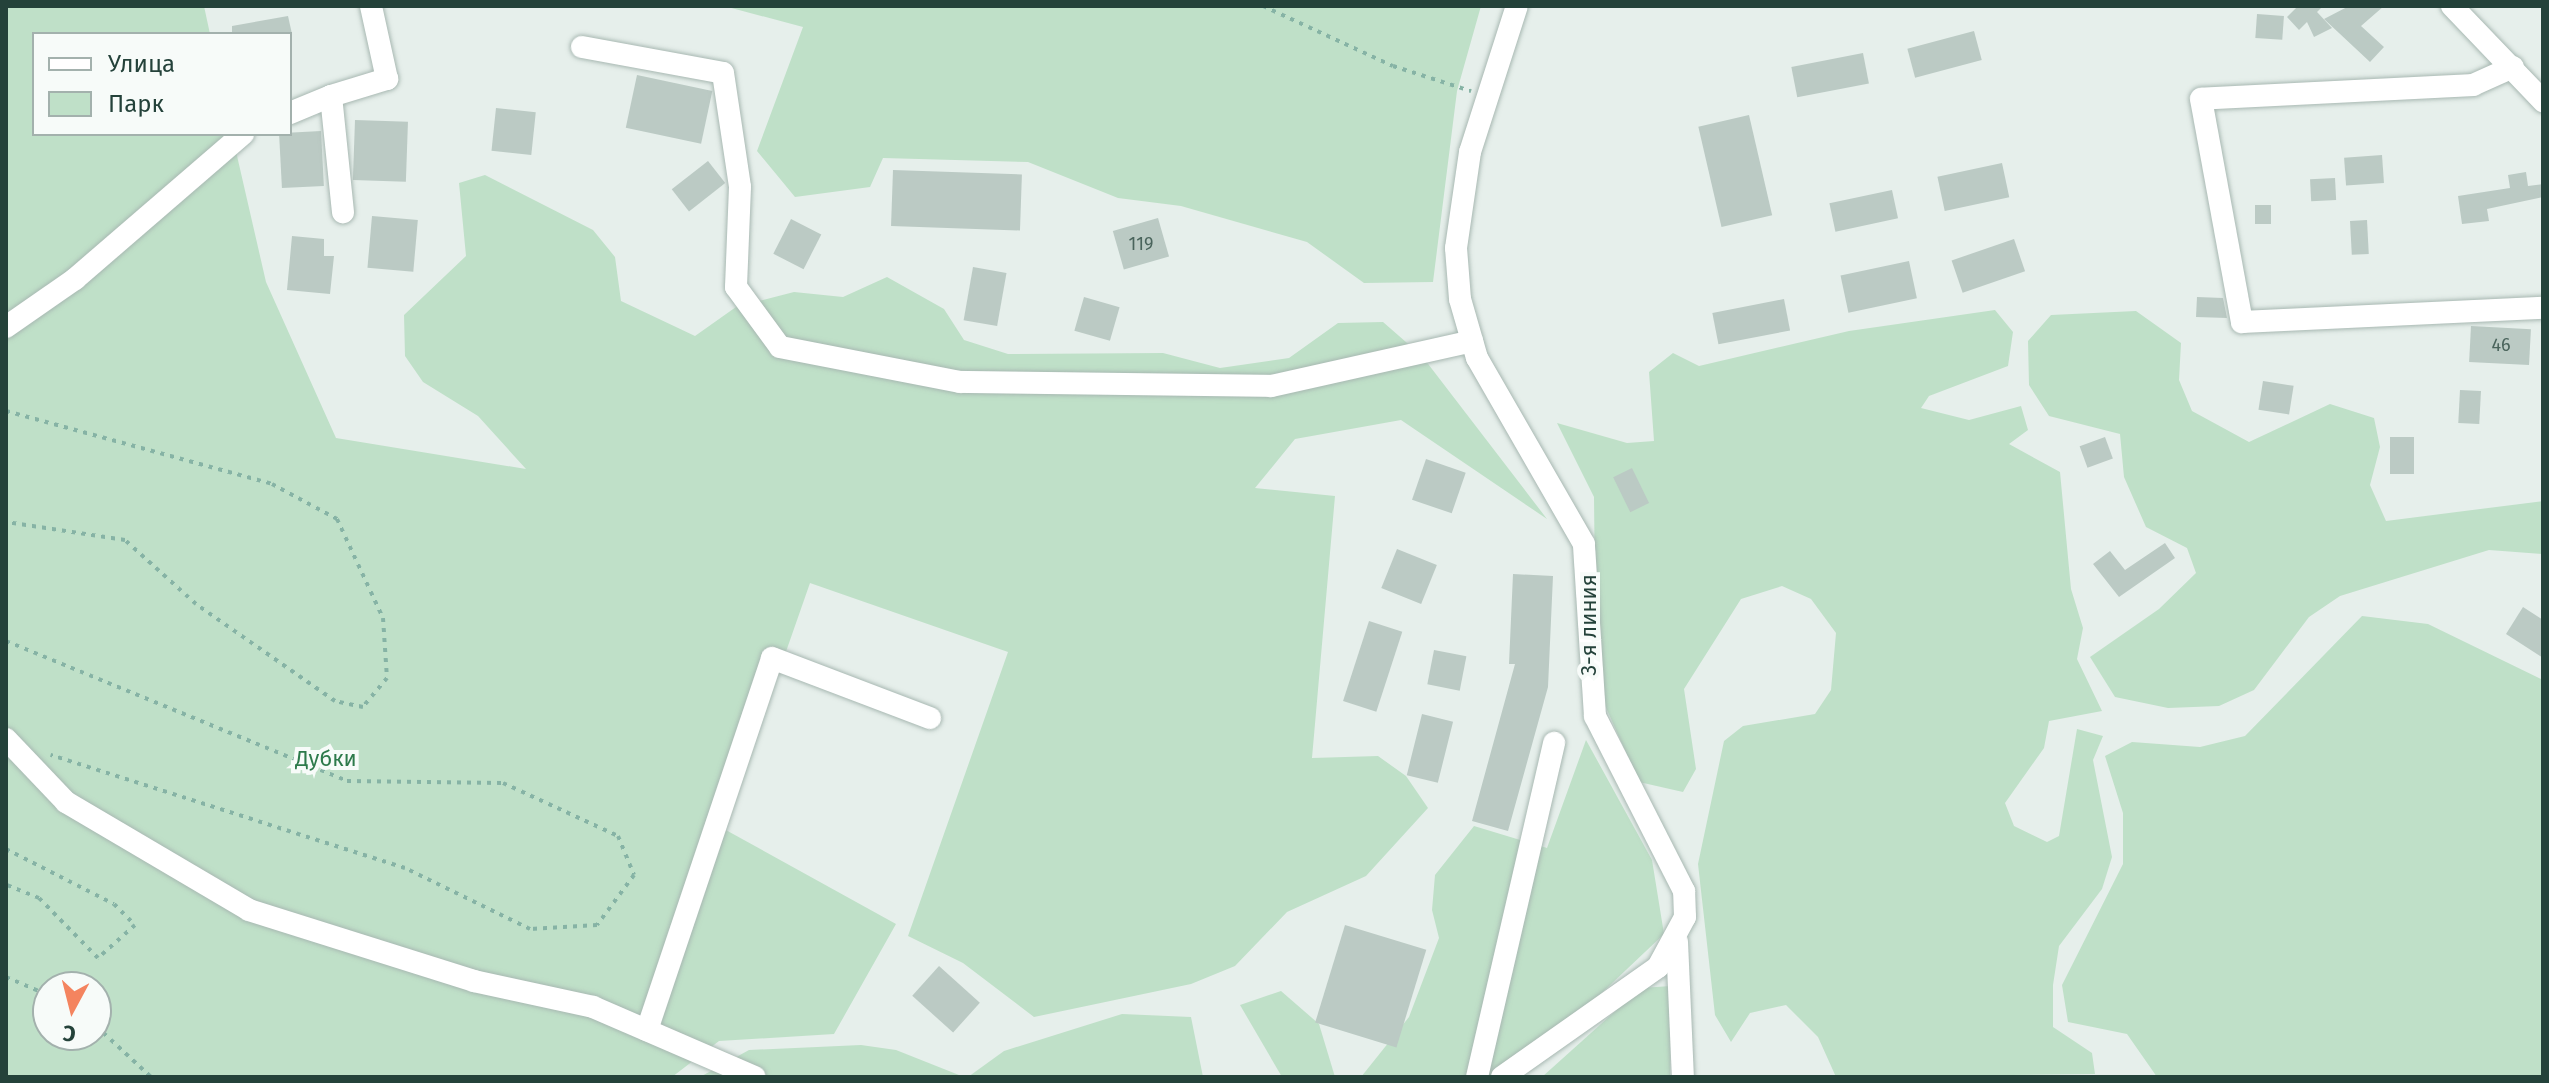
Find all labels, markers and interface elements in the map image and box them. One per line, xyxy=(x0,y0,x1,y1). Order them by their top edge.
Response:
legend xyxy=(32,32,292,136)
text: Улица xyxy=(108,50,175,78)
text: Парк xyxy=(108,90,164,118)
house number: 119 xyxy=(1129,233,1153,255)
house number: 46 xyxy=(2491,334,2511,356)
street label: 3-я линия xyxy=(1576,574,1602,676)
park label: Дубки xyxy=(295,746,357,772)
north arrow xyxy=(32,971,112,1051)
text: С xyxy=(61,1019,77,1048)

